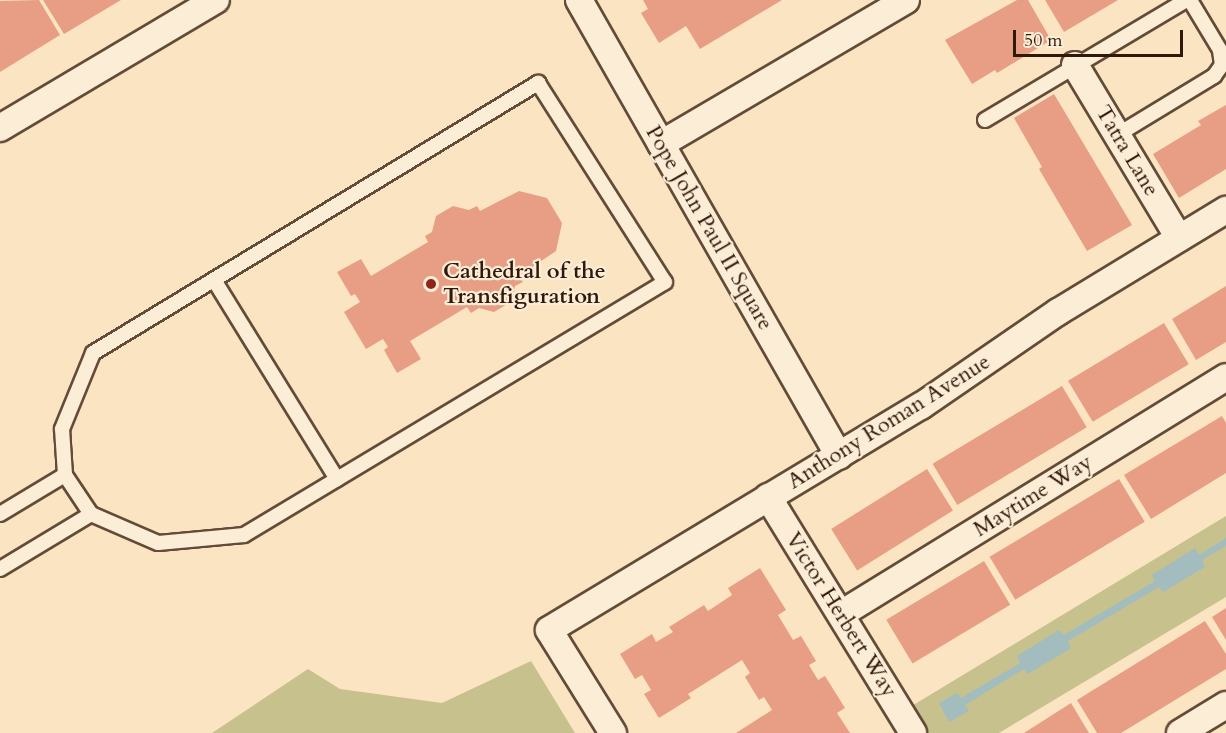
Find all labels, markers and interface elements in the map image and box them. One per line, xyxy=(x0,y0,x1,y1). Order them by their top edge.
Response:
scale bar xyxy=(1016,18,1186,56)
text: 50 m xyxy=(1024,28,1063,53)
street label: Tatra Lane xyxy=(1090,101,1164,201)
street label: Pope John Paul II Square xyxy=(640,121,778,335)
place label: Cathedral of the Transfiguration xyxy=(443,258,606,310)
marker: Cathedral of the Transfiguration xyxy=(424,277,438,291)
street label: Anthony Roman Avenue xyxy=(783,349,995,495)
street label: Maytime Way xyxy=(969,449,1097,543)
street label: Victor Herbert Way xyxy=(780,528,902,702)

